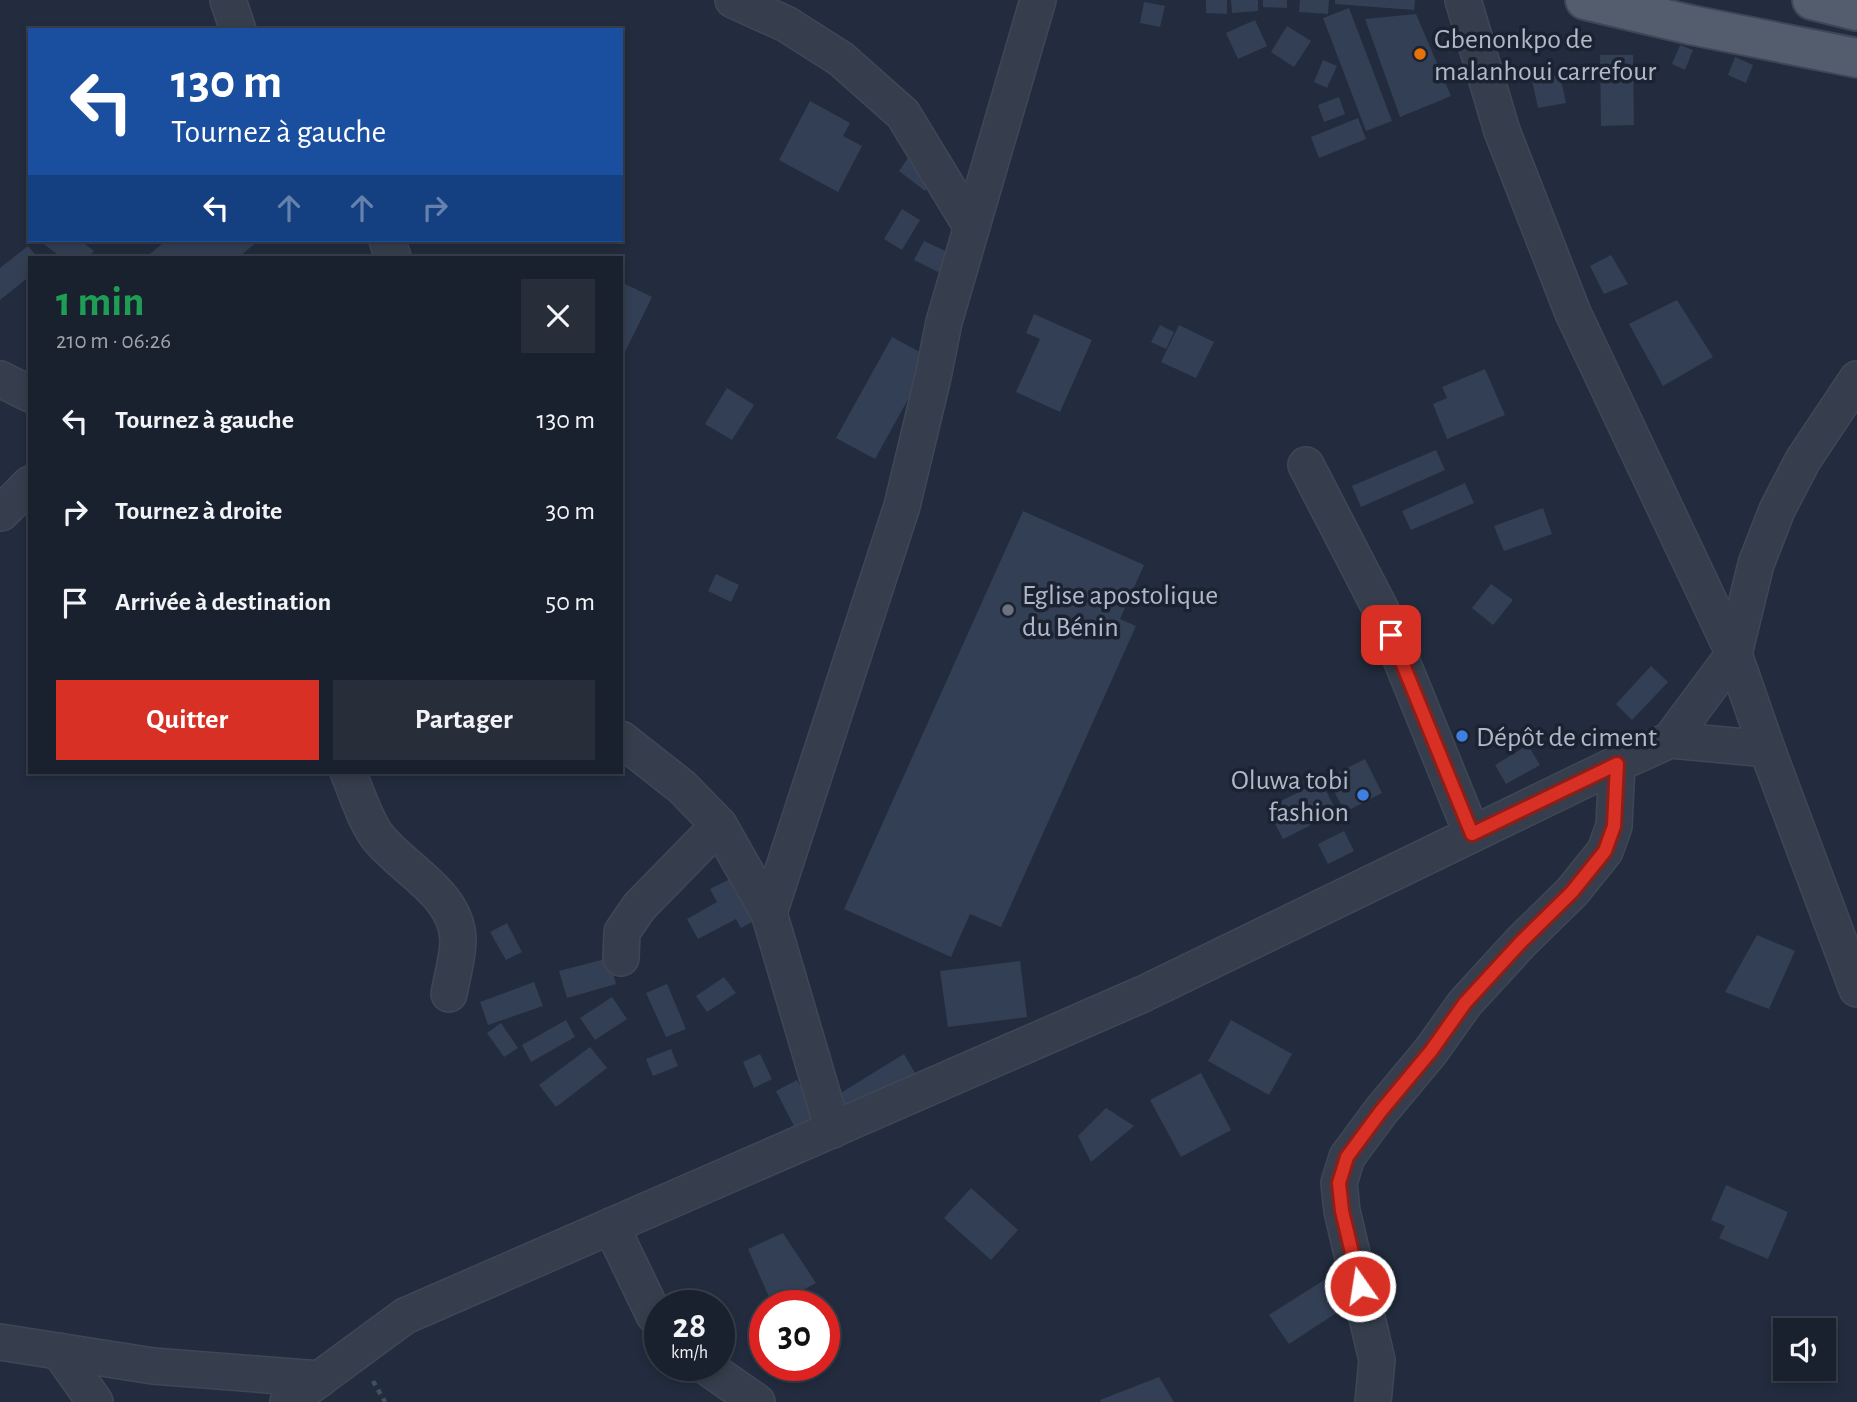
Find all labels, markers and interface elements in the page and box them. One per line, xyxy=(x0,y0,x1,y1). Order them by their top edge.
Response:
place label: Gbenonkpo de malanhoui carrefour xyxy=(1434,26,1656,86)
marker: Gbenonkpo de malanhoui carrefour xyxy=(1412,46,1428,62)
icon: left xyxy=(56,56,147,147)
text: 130 m xyxy=(171,58,282,107)
text: Tournez à gauche xyxy=(171,116,386,148)
icon: left xyxy=(197,189,235,227)
icon: ahead xyxy=(270,189,308,227)
icon: ahead xyxy=(343,189,381,227)
icon: right xyxy=(416,189,454,227)
button: close xyxy=(521,279,595,353)
text: 1 min xyxy=(56,281,145,323)
text: 210 m · 06:26 xyxy=(56,330,171,353)
icon: left xyxy=(56,402,94,440)
text: Tournez à gauche xyxy=(115,407,294,433)
text: 130 m xyxy=(537,407,595,433)
icon: right xyxy=(56,493,94,531)
text: Tournez à droite xyxy=(115,498,282,524)
text: 30 m xyxy=(545,498,595,524)
place label: Eglise apostolique du Bénin xyxy=(1022,582,1218,642)
icon: arrive xyxy=(56,584,94,622)
text: Arrivée à destination xyxy=(115,589,331,615)
text: 50 m xyxy=(545,589,595,615)
marker: Eglise apostolique du Bénin xyxy=(1000,602,1016,618)
pin xyxy=(1361,605,1421,665)
icon: arrive xyxy=(1372,616,1410,654)
button: Quitter xyxy=(56,680,319,760)
button: Partager xyxy=(333,680,595,760)
place label: Dépôt de ciment xyxy=(1476,724,1657,752)
marker: Dépôt de ciment xyxy=(1454,728,1470,744)
place label: Oluwa tobi fashion xyxy=(1231,767,1349,827)
marker: Oluwa tobi fashion xyxy=(1355,787,1371,803)
position arrow xyxy=(1323,1249,1397,1323)
speed limit sign: 30 xyxy=(749,1290,840,1381)
text: 28 xyxy=(673,1309,706,1344)
map controls xyxy=(1773,1318,1836,1381)
button: sound xyxy=(1773,1318,1836,1381)
text: km/h xyxy=(671,1344,708,1362)

